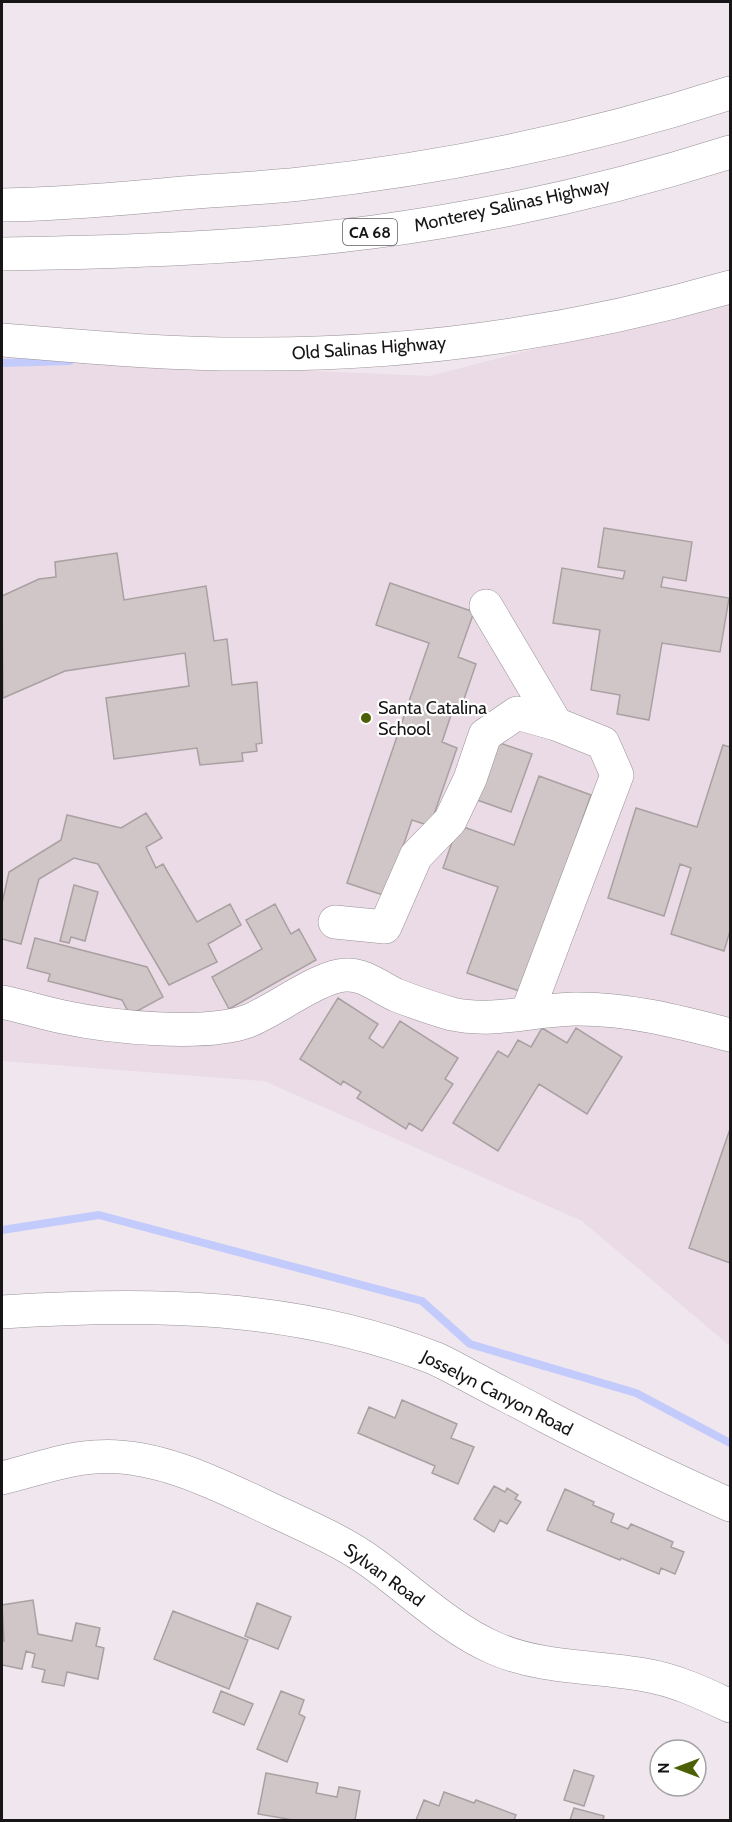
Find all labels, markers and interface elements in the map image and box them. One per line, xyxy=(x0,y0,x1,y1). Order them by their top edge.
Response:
street label: Monterey Salinas Highway xyxy=(412,173,612,237)
road number: CA 68 xyxy=(343,219,397,245)
street label: Old Salinas Highway xyxy=(291,332,447,364)
place label: Santa Catalina School xyxy=(378,697,487,740)
marker: Santa Catalina School xyxy=(359,711,373,725)
street label: Josselyn Canyon Road xyxy=(417,1345,576,1441)
street label: Sylvan Road xyxy=(340,1538,428,1612)
north arrow xyxy=(648,1738,708,1798)
text: N xyxy=(654,1762,673,1774)

